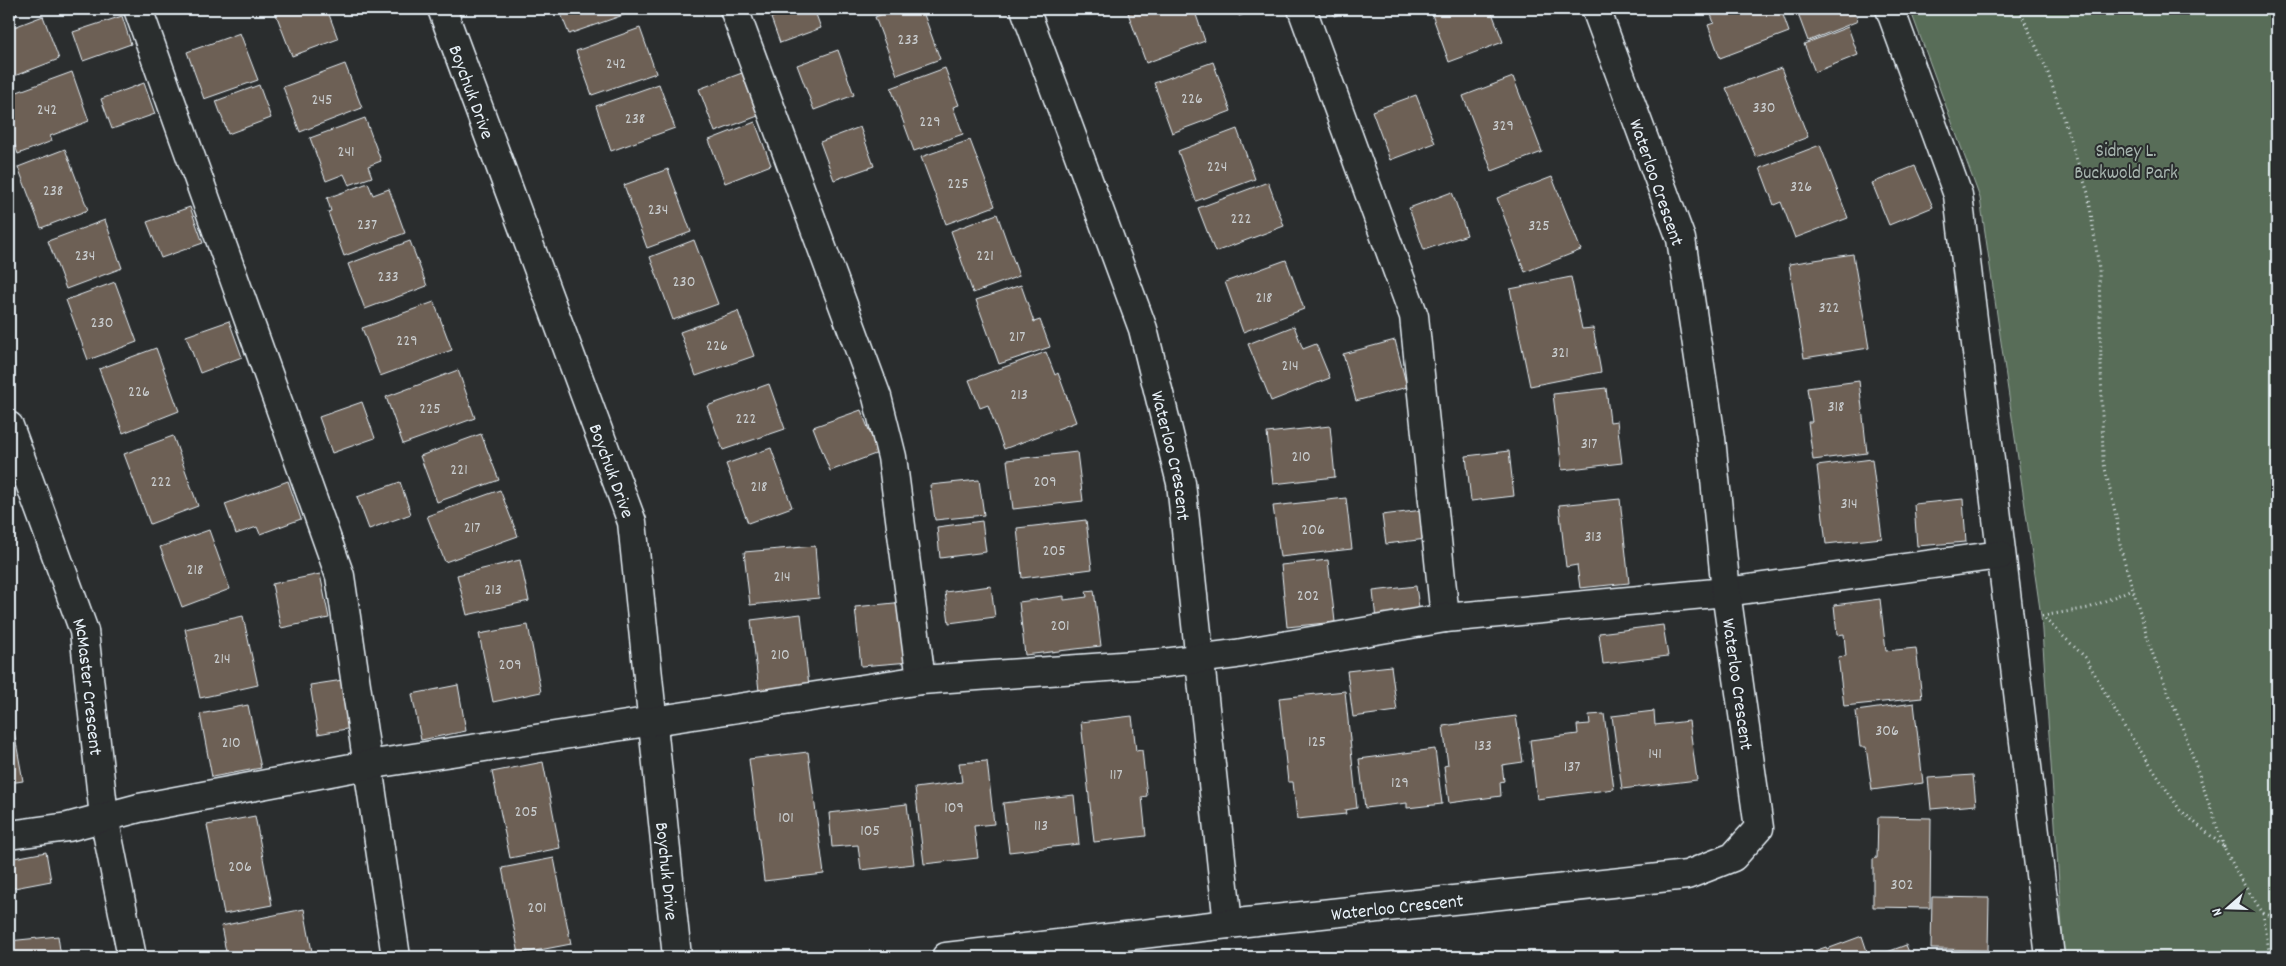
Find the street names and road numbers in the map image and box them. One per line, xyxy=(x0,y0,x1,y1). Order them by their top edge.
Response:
street label: Boychuk Drive xyxy=(440,42,499,144)
street label: Waterloo Crescent xyxy=(1620,116,1689,250)
street label: Waterloo Crescent xyxy=(1142,388,1195,522)
street label: Boychuk Drive xyxy=(580,421,639,522)
street label: McMaster Crescent xyxy=(63,615,107,757)
street label: Waterloo Crescent xyxy=(1713,617,1758,752)
street label: Boychuk Drive xyxy=(646,821,683,922)
street label: Waterloo Crescent xyxy=(1330,889,1465,930)

